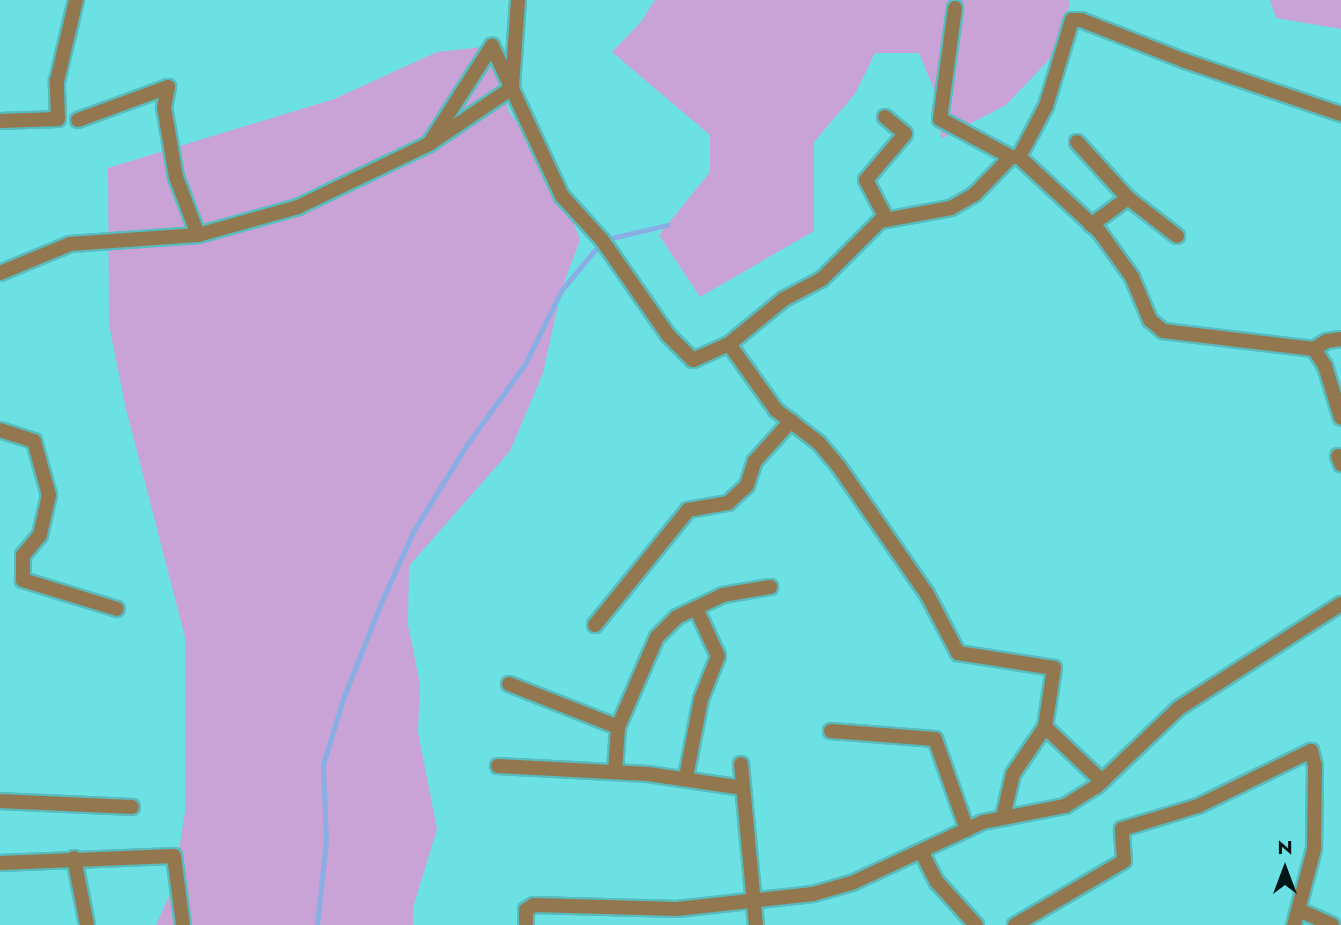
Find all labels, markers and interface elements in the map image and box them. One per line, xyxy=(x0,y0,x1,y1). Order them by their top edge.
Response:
north arrow xyxy=(1250,834,1320,904)
text: N xyxy=(1277,834,1293,861)

